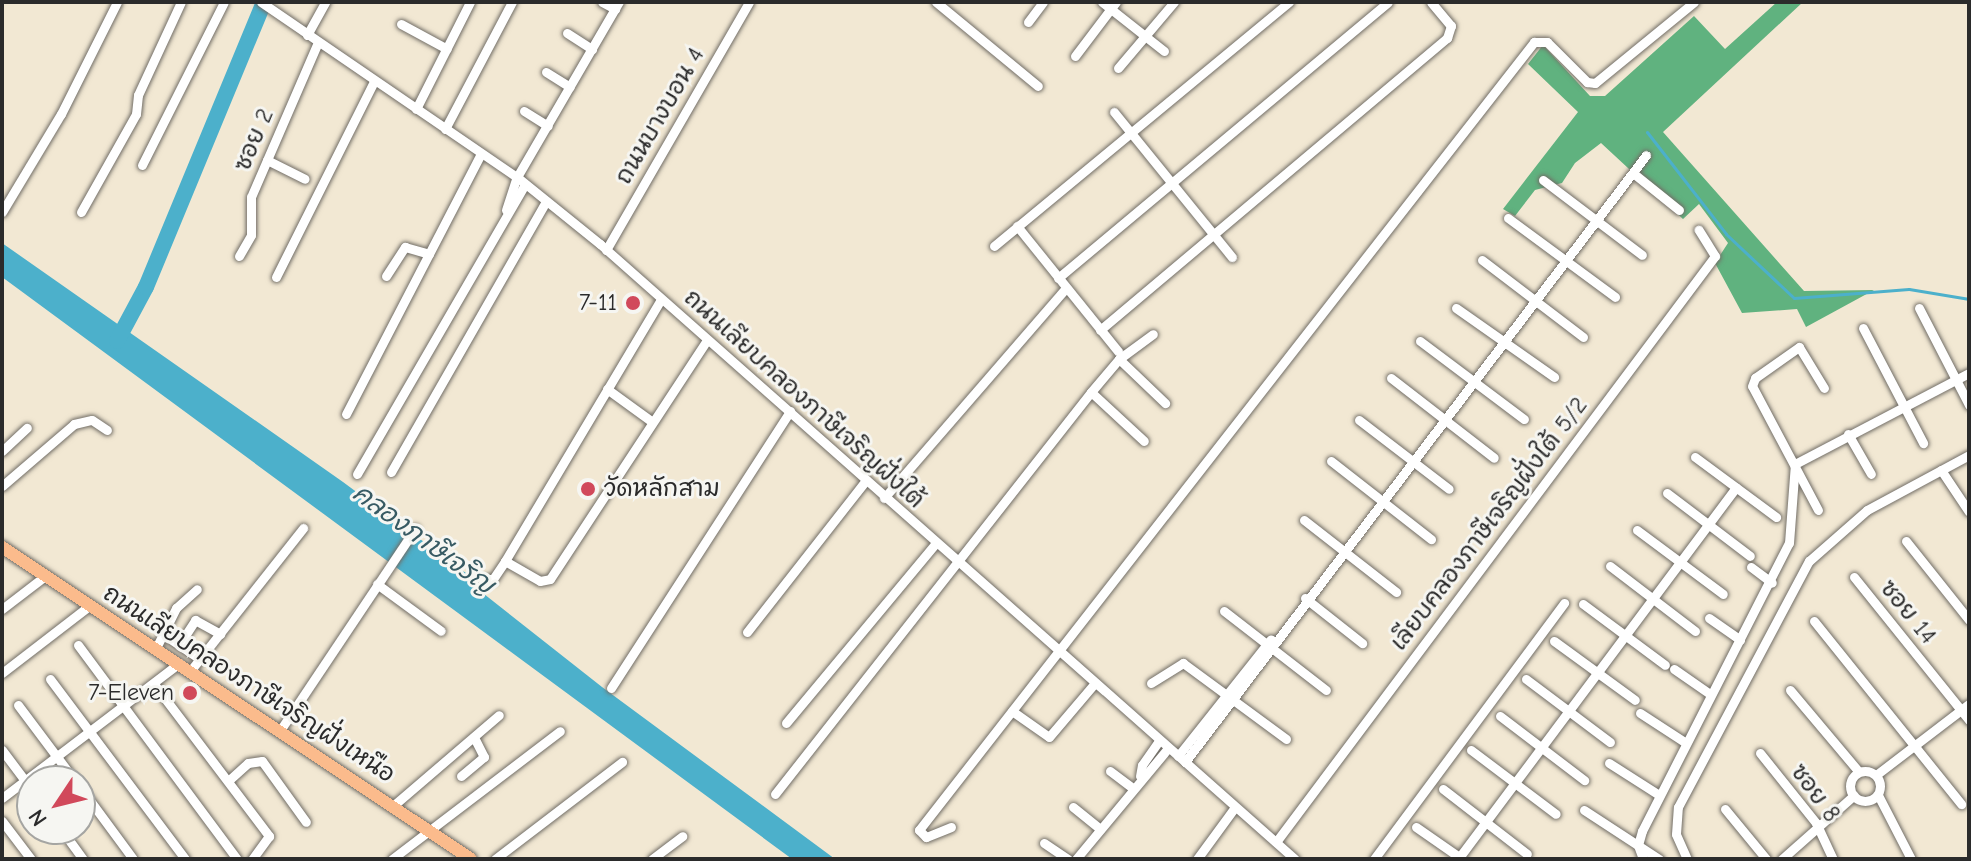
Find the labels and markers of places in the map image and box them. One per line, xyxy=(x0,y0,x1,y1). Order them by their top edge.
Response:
place label: 7-11 xyxy=(579,289,617,317)
marker: 7-11 xyxy=(624,294,642,312)
place label: วัดหลักสาม xyxy=(604,475,720,503)
marker: วัดหลักสาม xyxy=(579,480,597,498)
place label: 7-Eleven xyxy=(88,679,174,707)
marker: 7-Eleven xyxy=(181,684,199,702)

